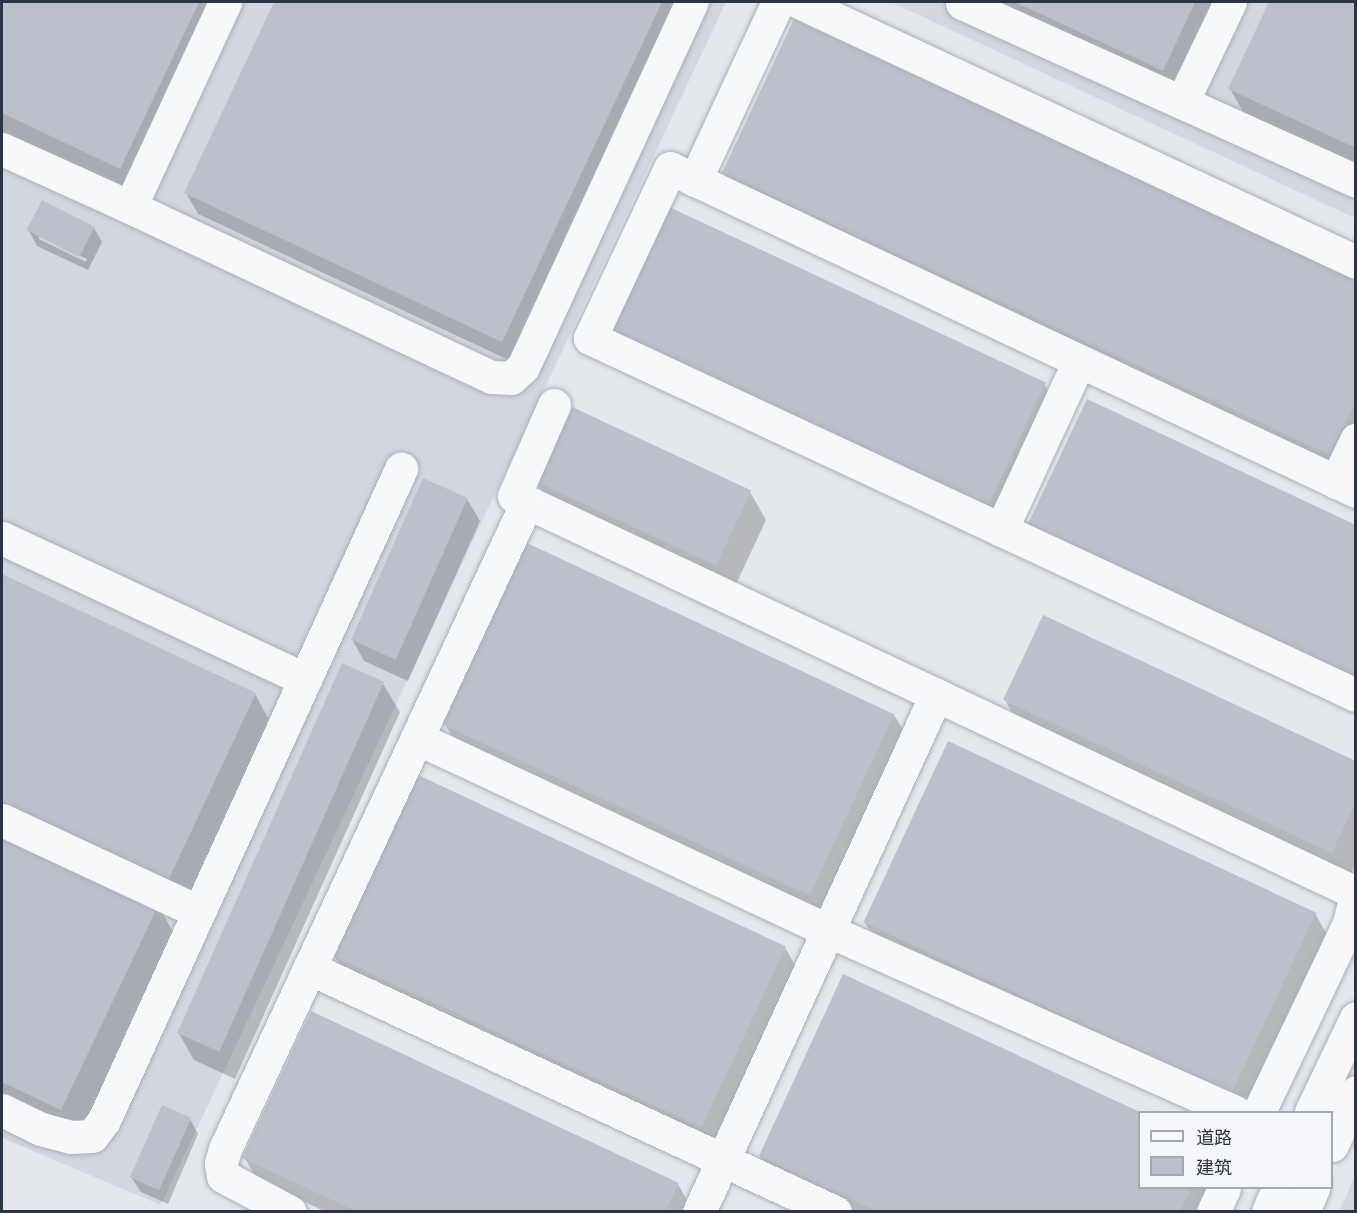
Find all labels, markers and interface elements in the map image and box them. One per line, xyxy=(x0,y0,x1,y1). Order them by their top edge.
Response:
legend xyxy=(1138,1111,1333,1189)
text: 道路 xyxy=(1196,1126,1232,1149)
text: 建筑 xyxy=(1196,1156,1232,1179)

